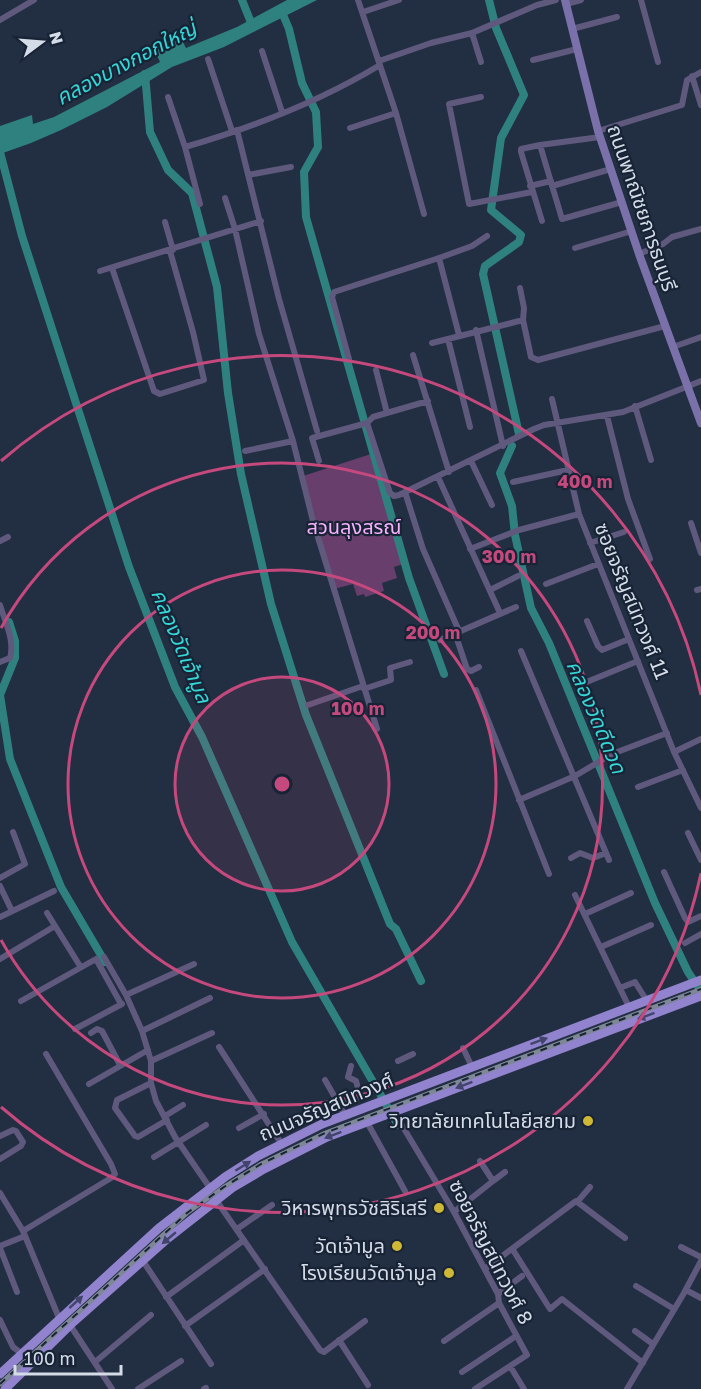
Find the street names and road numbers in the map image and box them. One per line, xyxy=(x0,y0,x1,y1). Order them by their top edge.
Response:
street label: ถนนพาณิชยการธนบุรี xyxy=(602,121,683,294)
street label: ซอยจรัญสนิทวงศ์ 11 xyxy=(591,519,675,683)
street label: ถนนจรัญสนิทวงศ์ xyxy=(255,1067,397,1145)
street label: ซอยจรัญสนิทวงศ์ 8 xyxy=(445,1175,539,1328)

